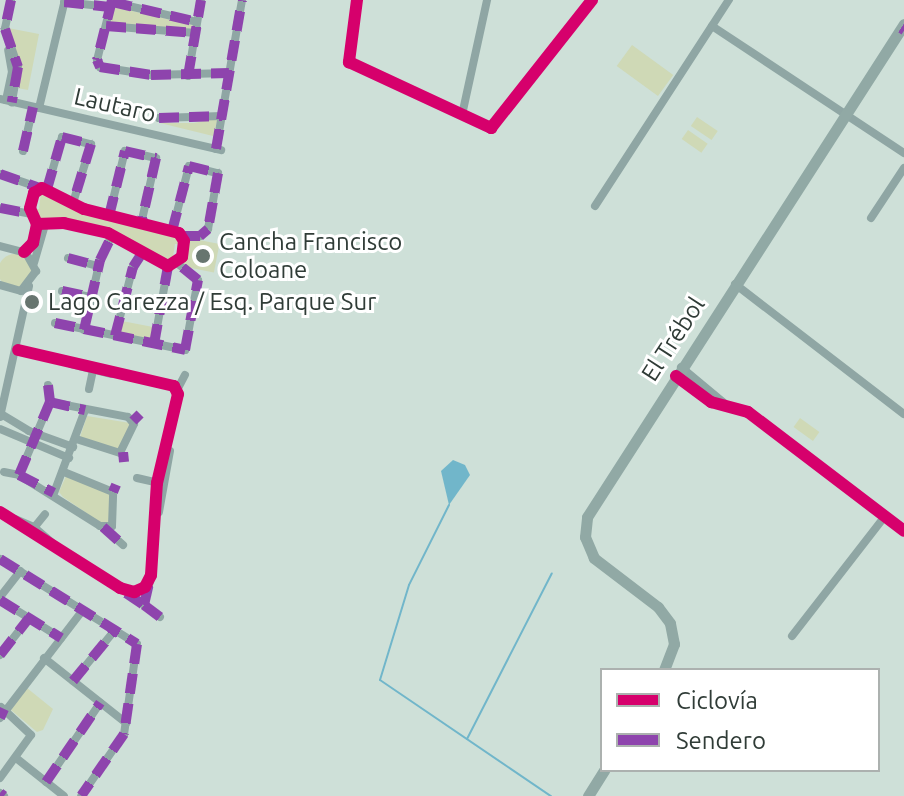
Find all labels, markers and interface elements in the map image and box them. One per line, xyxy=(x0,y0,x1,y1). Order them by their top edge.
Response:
street label: Lautaro xyxy=(71,82,159,128)
place label: Cancha Francisco Coloane xyxy=(219,228,402,284)
marker: Cancha Francisco Coloane xyxy=(194,247,212,265)
place label: Lago Carezza / Esq. Parque Sur xyxy=(48,288,376,316)
street label: El Trébol xyxy=(635,292,711,386)
marker: Lago Carezza / Esq. Parque Sur xyxy=(23,293,41,311)
legend xyxy=(600,668,880,772)
text: Ciclovía xyxy=(676,687,758,714)
text: Sendero xyxy=(676,727,766,754)

